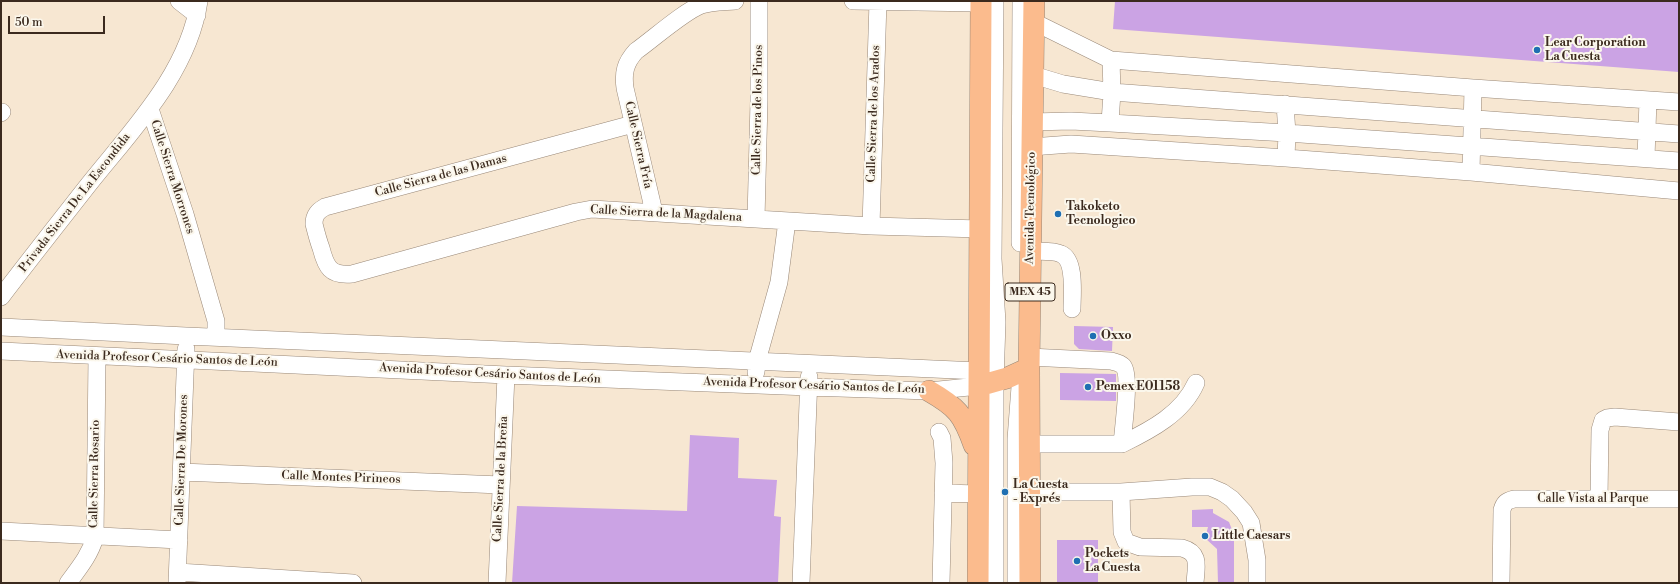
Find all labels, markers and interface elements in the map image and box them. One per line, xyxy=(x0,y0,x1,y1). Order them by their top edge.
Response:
scale bar xyxy=(10,8,107,34)
text: 50 m xyxy=(15,15,43,30)
place label: Lear Corporation La Cuesta xyxy=(1545,36,1646,64)
street label: Calle Sierra de los Pinos xyxy=(750,45,766,175)
street label: Calle Sierra de los Arados xyxy=(864,45,884,183)
marker: Lear Corporation La Cuesta xyxy=(1532,45,1542,55)
street label: Calle Sierra Fría xyxy=(621,100,655,190)
street label: Calle Sierra Morrones xyxy=(147,118,197,236)
street label: Privada Sierra De La Escondida xyxy=(16,131,134,275)
street label: Calle Sierra de las Damas xyxy=(374,151,508,201)
street label: Avenida Tecnológico xyxy=(1023,152,1039,264)
place label: Takoketo Tecnologico xyxy=(1066,200,1136,228)
street label: Calle Sierra de la Magdalena xyxy=(590,203,742,225)
marker: Takoketo Tecnologico xyxy=(1053,209,1063,219)
road number: MEX 45 xyxy=(1005,283,1055,301)
place label: Oxxo xyxy=(1101,329,1132,343)
marker: Oxxo xyxy=(1088,331,1098,341)
street label: Avenida Profesor Cesário Santos de León xyxy=(56,348,278,370)
street label: Avenida Profesor Cesário Santos de León xyxy=(379,361,601,387)
street label: Avenida Profesor Cesário Santos de León xyxy=(703,375,925,397)
place label: Pemex E01158 xyxy=(1096,380,1180,394)
marker: Pemex E01158 xyxy=(1083,382,1093,392)
street label: Calle Sierra De Morones xyxy=(173,394,191,526)
street label: Calle Sierra de la Breña xyxy=(491,416,511,542)
street label: Calle Sierra Rosario xyxy=(87,420,103,528)
street label: Calle Montes Pirineos xyxy=(281,469,401,487)
place label: La Cuesta - Exprés xyxy=(1013,478,1068,506)
marker: La Cuesta - Exprés xyxy=(1000,487,1010,497)
street label: Calle Vista al Parque xyxy=(1537,492,1649,506)
place label: Little Caesars xyxy=(1213,529,1290,543)
marker: Little Caesars xyxy=(1200,531,1210,541)
place label: Pockets La Cuesta xyxy=(1085,547,1140,575)
marker: Pockets La Cuesta xyxy=(1072,556,1082,566)

